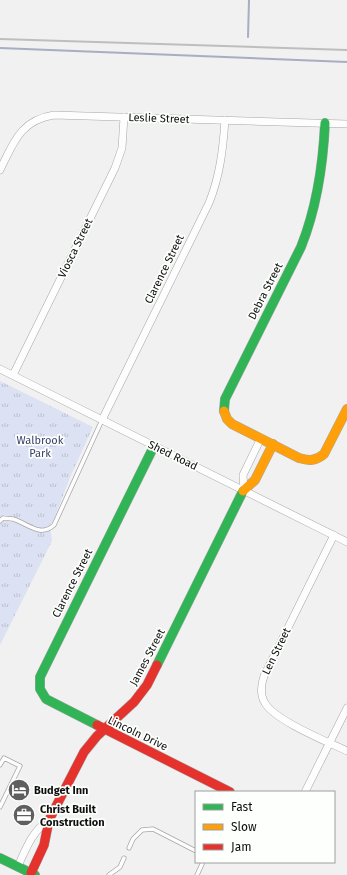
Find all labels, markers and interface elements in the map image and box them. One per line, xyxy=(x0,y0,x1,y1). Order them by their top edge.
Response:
street label: Leslie Street xyxy=(128,111,190,126)
street label: Viosca Street xyxy=(55,216,95,280)
street label: Clarence Street xyxy=(142,232,187,306)
street label: Debra Street xyxy=(246,261,285,322)
park label: Walbrook Park xyxy=(17,434,64,460)
street label: Shed Road xyxy=(146,438,200,473)
street label: Clarence Street xyxy=(50,547,95,620)
street label: James Street xyxy=(127,626,168,688)
street label: Len Street xyxy=(260,626,293,677)
street label: Lincoln Drive xyxy=(106,713,170,754)
hotel icon: Budget Inn xyxy=(6,777,32,803)
place label: Budget Inn xyxy=(34,784,88,797)
legend xyxy=(195,791,335,863)
text: Fast xyxy=(231,800,253,814)
office icon: Christ Built Construction xyxy=(11,802,37,828)
place label: Christ Built Construction xyxy=(40,803,105,829)
text: Slow xyxy=(231,820,257,834)
text: Jam xyxy=(231,840,251,854)

